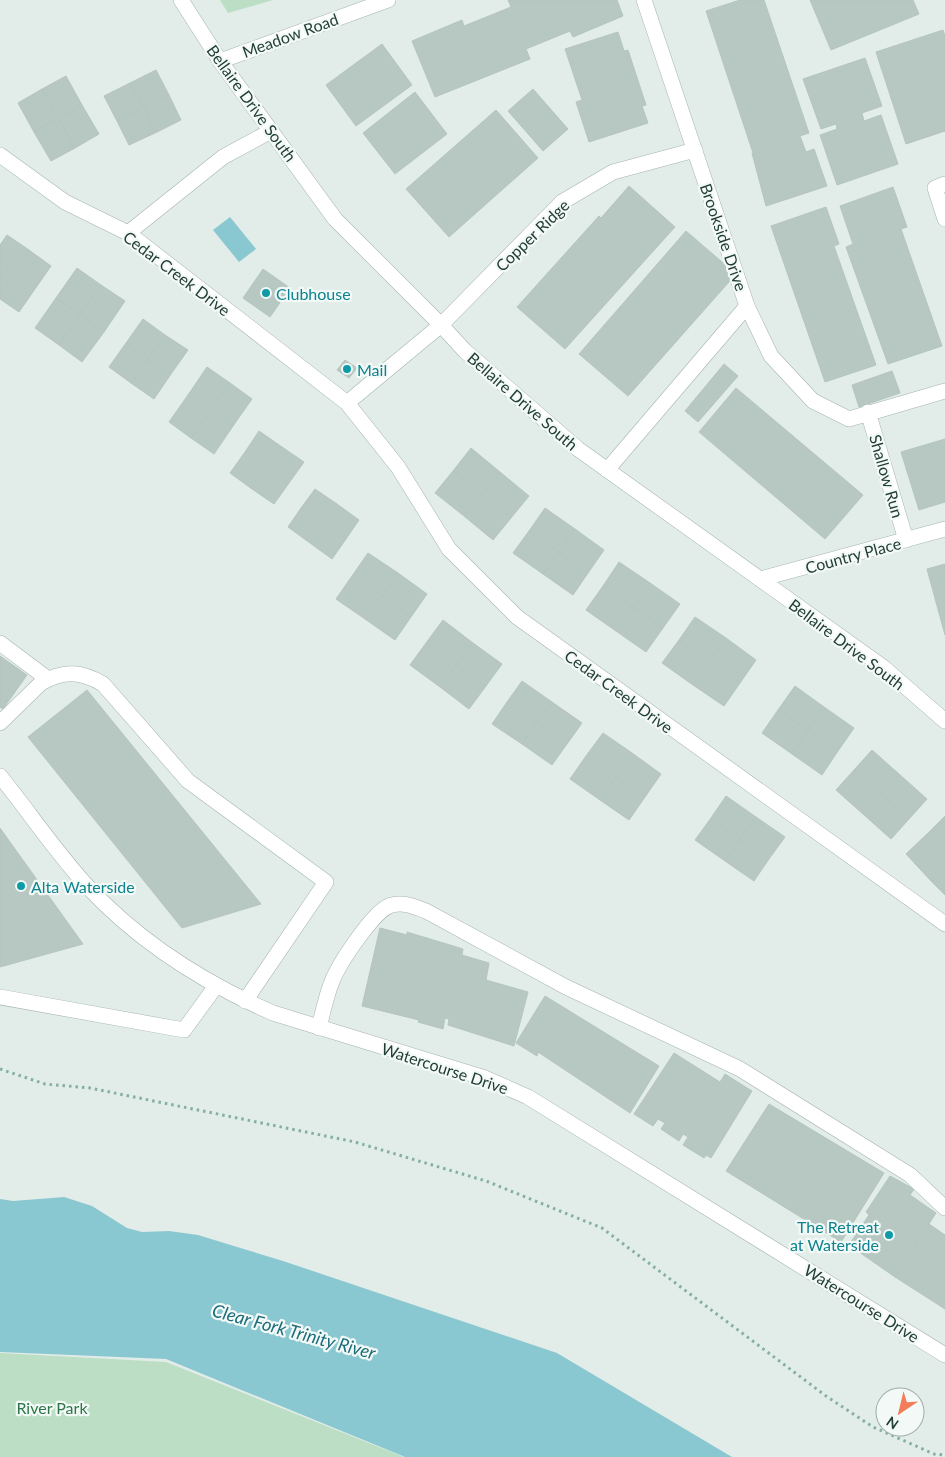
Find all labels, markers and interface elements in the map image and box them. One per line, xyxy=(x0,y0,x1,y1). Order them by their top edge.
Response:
street label: Meadow Road xyxy=(239,9,341,61)
street label: Bellaire Drive South xyxy=(203,41,301,165)
street label: Brookside Drive xyxy=(697,181,751,293)
street label: Copper Ridge xyxy=(491,195,573,275)
street label: Cedar Creek Drive xyxy=(120,227,234,319)
place label: Clubhouse xyxy=(276,284,351,303)
marker: Clubhouse xyxy=(260,287,272,299)
street label: Bellaire Drive South xyxy=(464,348,582,454)
place label: Mail xyxy=(357,360,387,379)
marker: Mail xyxy=(341,363,353,375)
street label: Shallow Run xyxy=(866,432,908,520)
street label: Country Place xyxy=(803,533,903,577)
street label: Bellaire Drive South xyxy=(786,594,908,694)
street label: Cedar Creek Drive xyxy=(561,645,677,737)
place label: Alta Waterside xyxy=(31,877,135,896)
marker: Alta Waterside xyxy=(15,880,27,892)
street label: Watercourse Drive xyxy=(379,1039,511,1097)
place label: The Retreat at Waterside xyxy=(790,1217,879,1254)
marker: The Retreat at Waterside xyxy=(883,1229,895,1241)
street label: Watercourse Drive xyxy=(801,1260,923,1346)
water label: Clear Fork Trinity River xyxy=(210,1299,379,1364)
north arrow xyxy=(875,1387,925,1437)
park label: River Park xyxy=(16,1398,88,1417)
text: N xyxy=(883,1413,902,1433)

